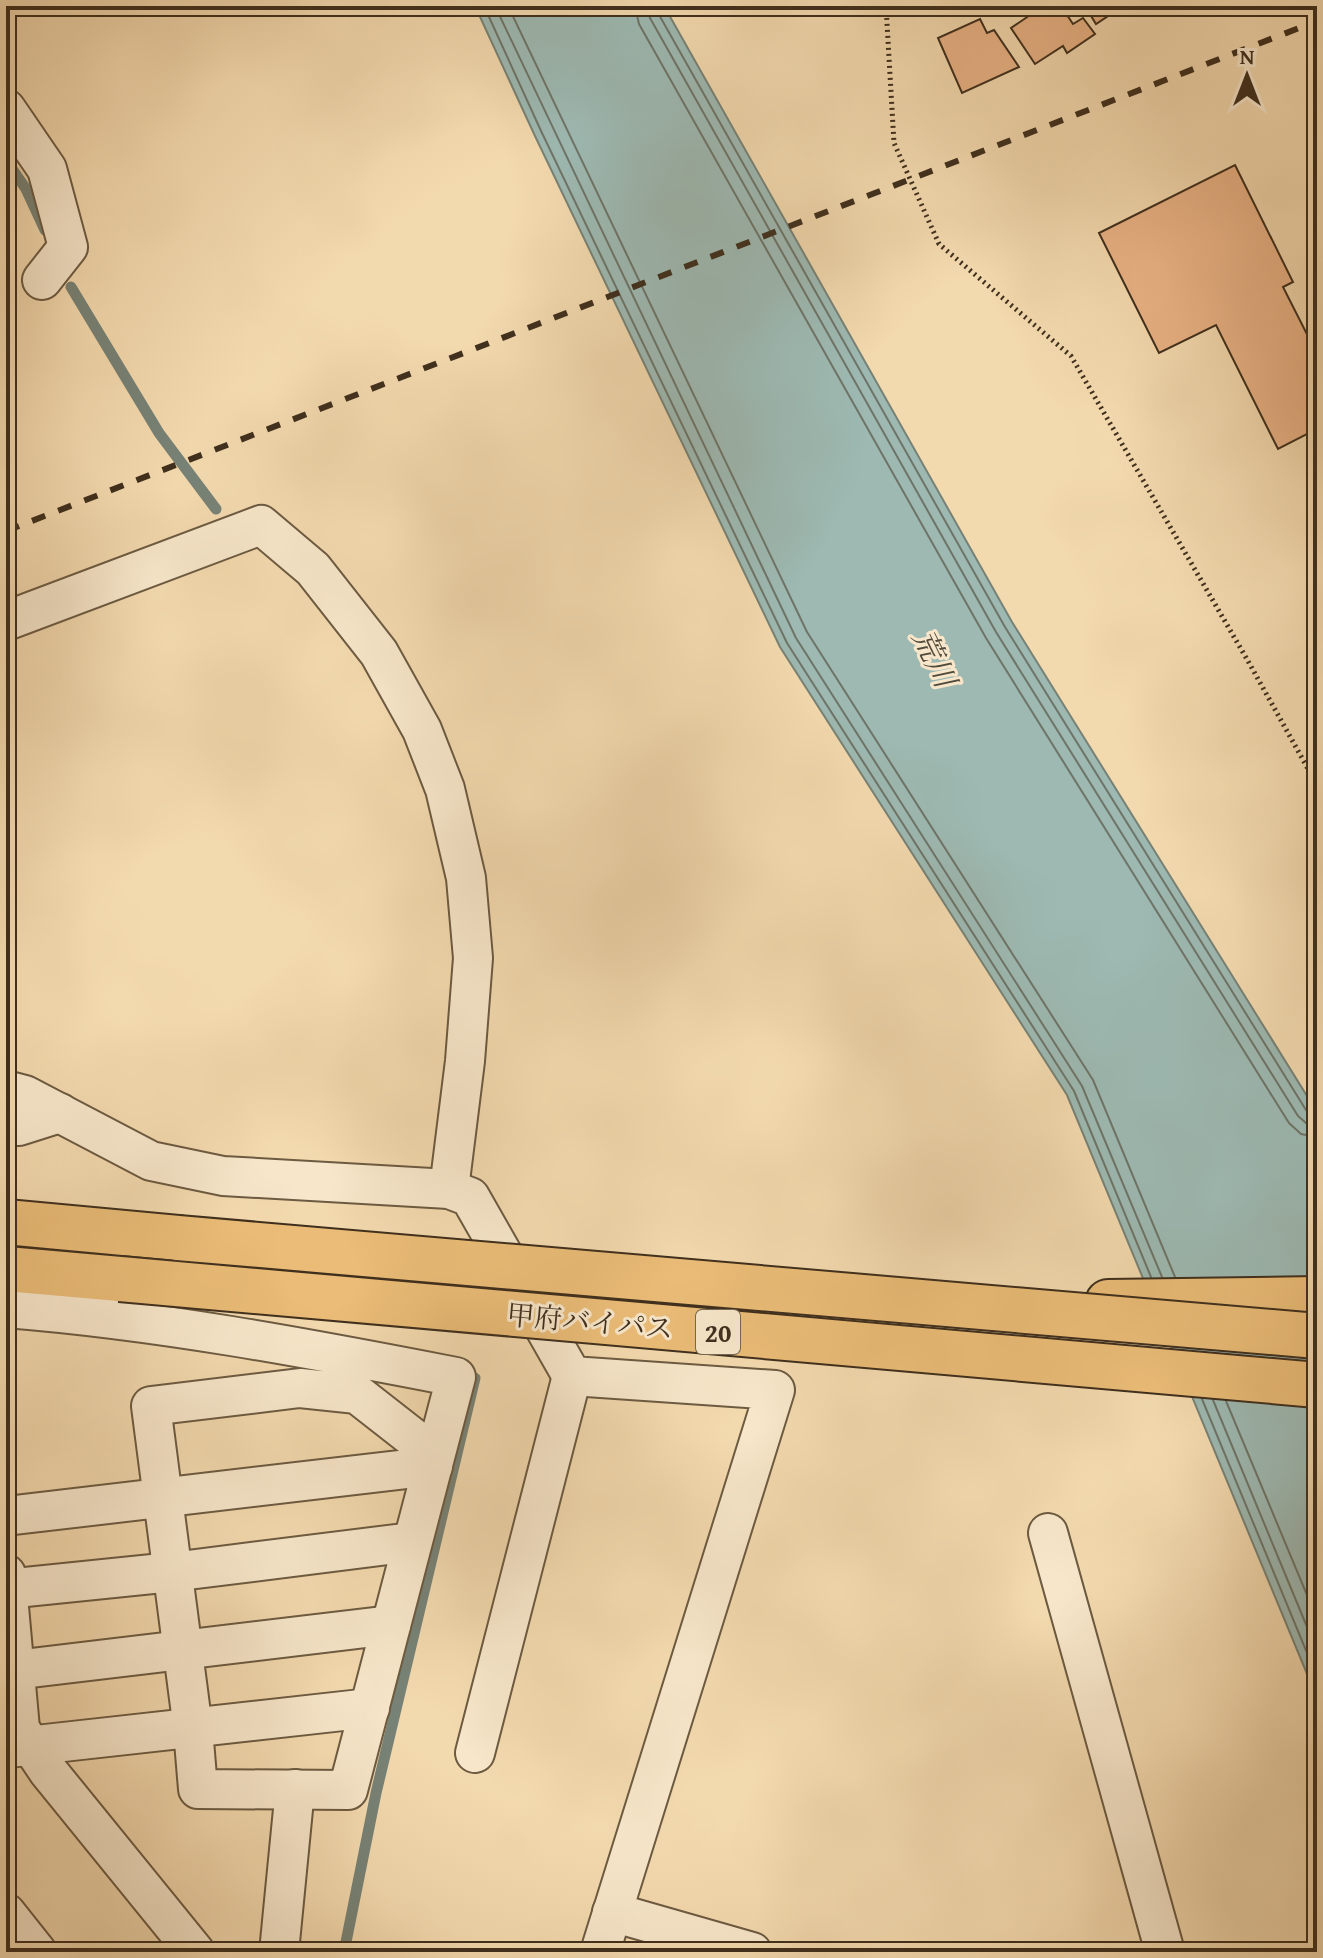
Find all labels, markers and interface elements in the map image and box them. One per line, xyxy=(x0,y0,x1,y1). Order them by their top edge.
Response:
north arrow xyxy=(1207,36,1287,116)
text: N xyxy=(1240,40,1255,72)
water label: 荒川 xyxy=(902,621,969,697)
street label: 甲府バイパス xyxy=(505,1293,675,1349)
road number: 20 xyxy=(696,1310,740,1354)

